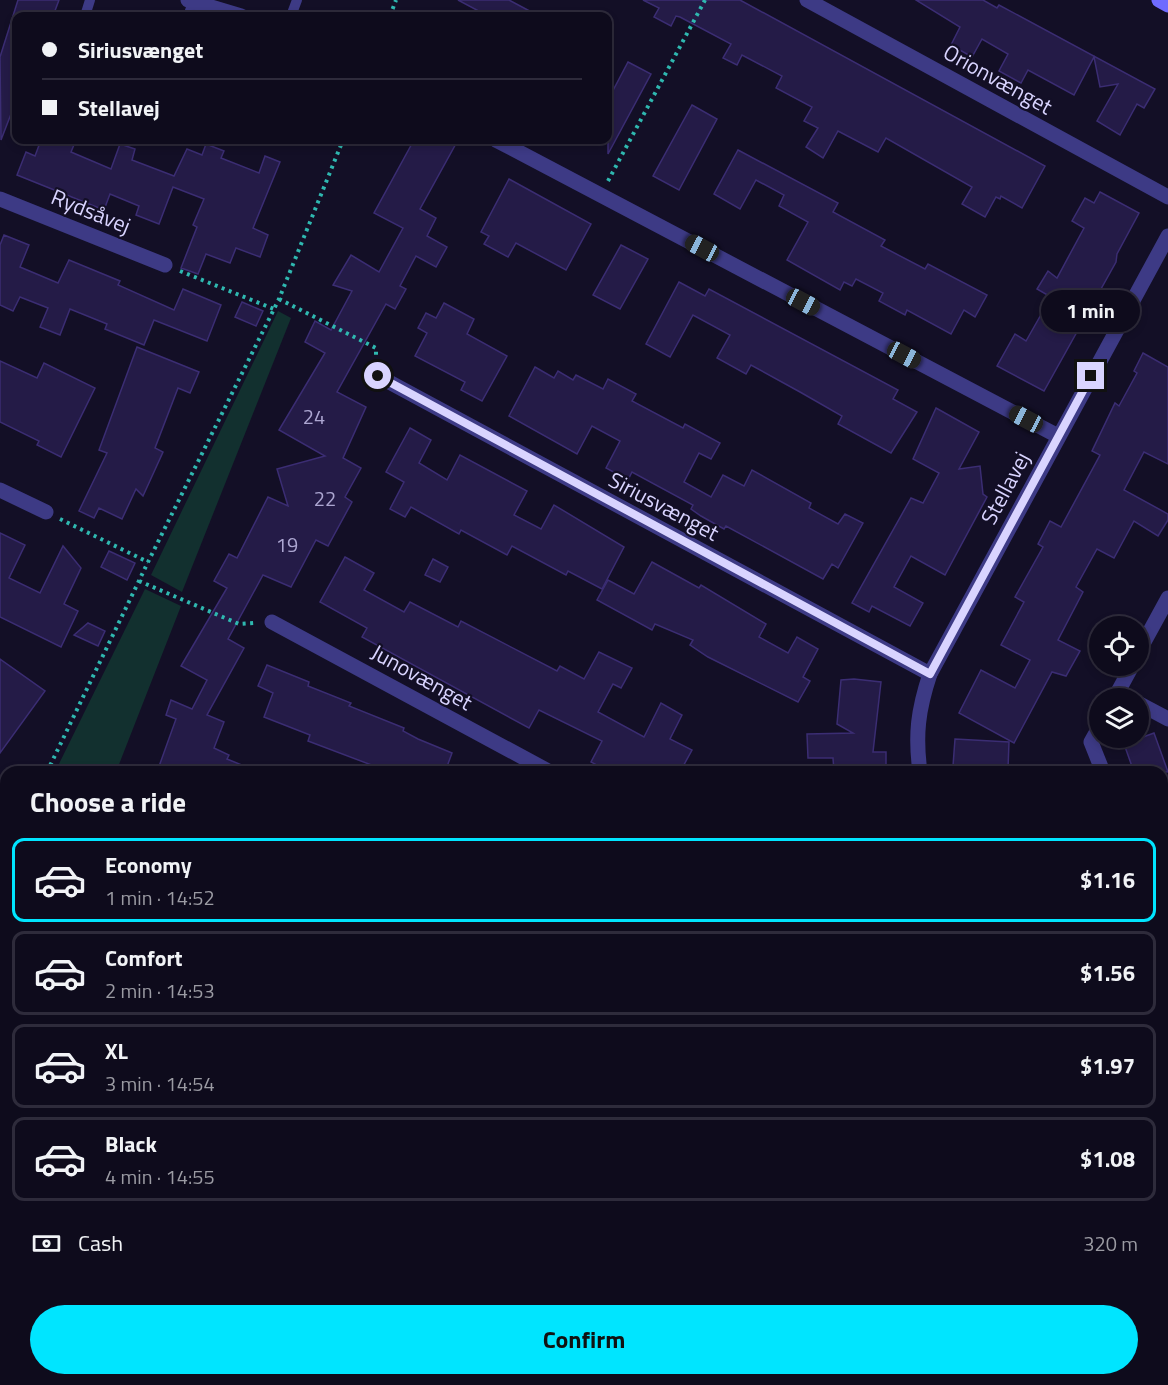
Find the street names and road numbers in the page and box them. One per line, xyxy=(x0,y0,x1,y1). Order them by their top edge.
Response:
street label: Orionvænget xyxy=(937,35,1059,123)
street label: Rydsåvej xyxy=(46,180,136,242)
street label: Stellavej xyxy=(972,446,1038,530)
street label: Siriusvænget xyxy=(603,463,726,550)
street label: Junovænget xyxy=(365,635,479,719)

